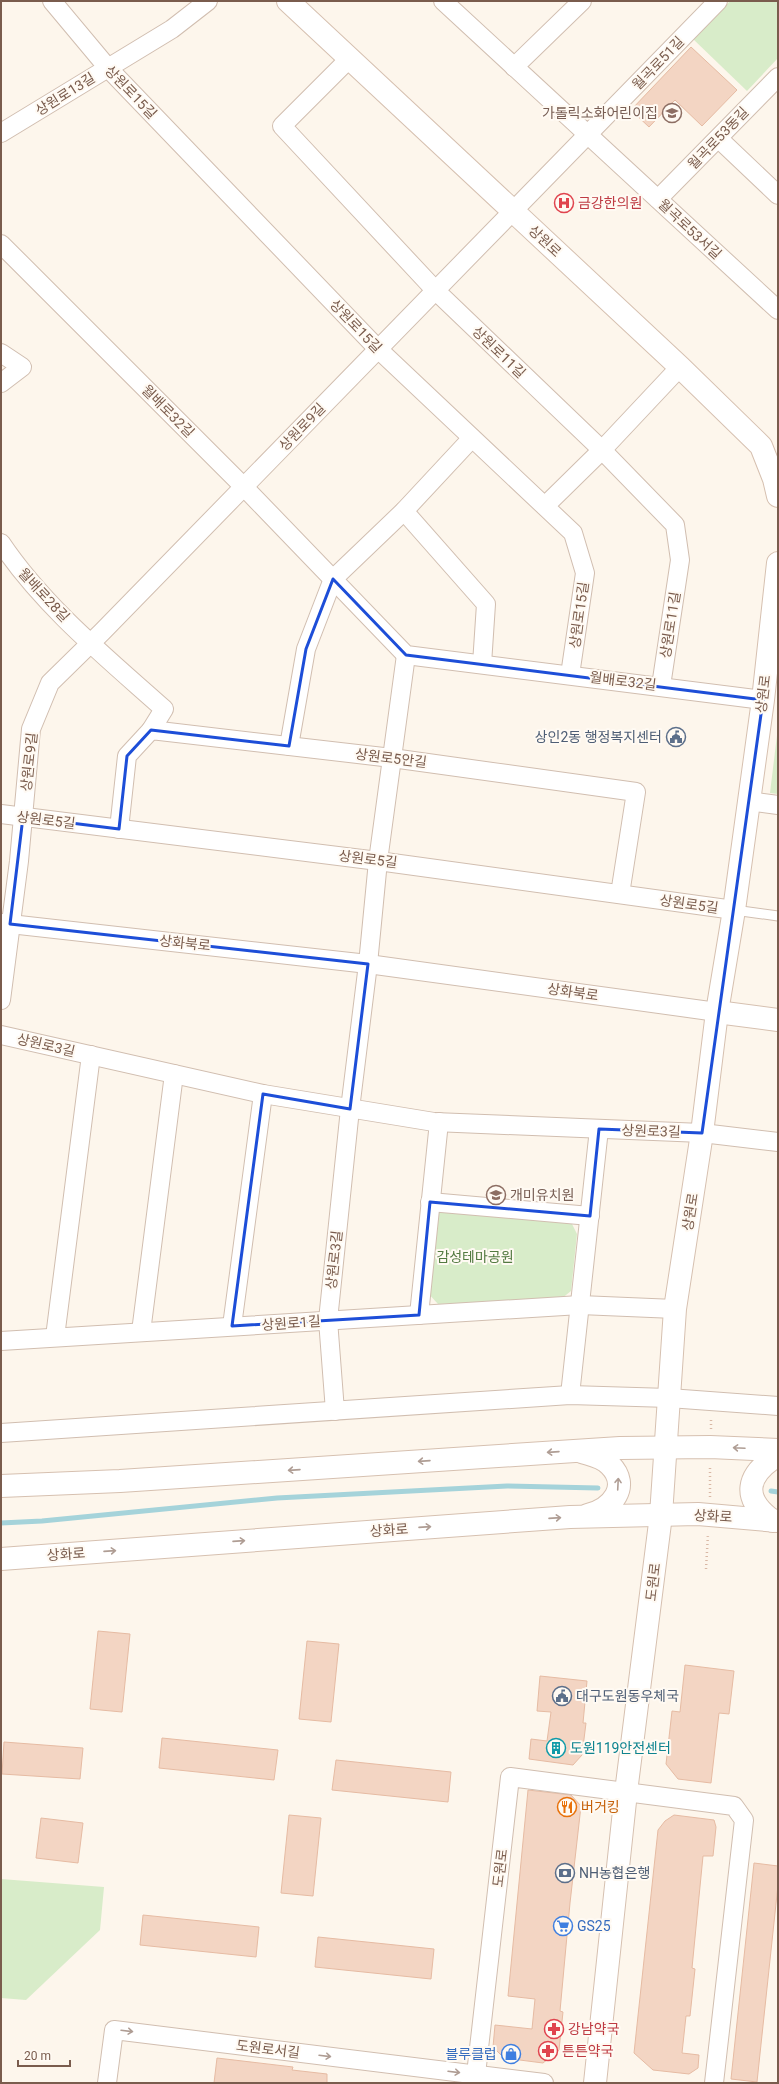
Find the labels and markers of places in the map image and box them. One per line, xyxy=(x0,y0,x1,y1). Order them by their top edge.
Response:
school or university icon: 가톨릭소화어린이집 xyxy=(661,102,683,124)
place label: 가톨릭소화어린이집 xyxy=(542,105,658,121)
hospital icon: 금강한의원 xyxy=(553,192,575,214)
place label: 금강한의원 xyxy=(578,195,642,211)
public building icon: 상인2동 행정복지센터 xyxy=(665,726,687,748)
place label: 상인2동 행정복지센터 xyxy=(535,729,662,745)
school or university icon: 개미유치원 xyxy=(485,1184,507,1206)
place label: 개미유치원 xyxy=(510,1187,574,1203)
public building icon: 대구도원동우체국 xyxy=(551,1685,573,1707)
place label: 대구도원동우체국 xyxy=(576,1688,679,1704)
building icon: 도원119안전센터 xyxy=(545,1737,567,1759)
place label: 도원119안전센터 xyxy=(570,1740,671,1756)
restaurant icon: 버거킹 xyxy=(556,1796,578,1818)
place label: 버거킹 xyxy=(581,1799,620,1815)
bank icon: NH농협은행 xyxy=(554,1862,576,1884)
place label: NH농협은행 xyxy=(579,1865,651,1881)
supermarket icon: GS25 xyxy=(552,1915,574,1937)
place label: GS25 xyxy=(577,1918,611,1934)
pharmacy icon: 강남약국 xyxy=(543,2018,565,2040)
place label: 강남약국 xyxy=(568,2021,620,2037)
pharmacy icon: 튼튼약국 xyxy=(537,2040,559,2062)
shop icon: 블루클럽 xyxy=(500,2043,522,2065)
place label: 튼튼약국 xyxy=(562,2043,614,2059)
place label: 블루클럽 xyxy=(445,2046,497,2062)

